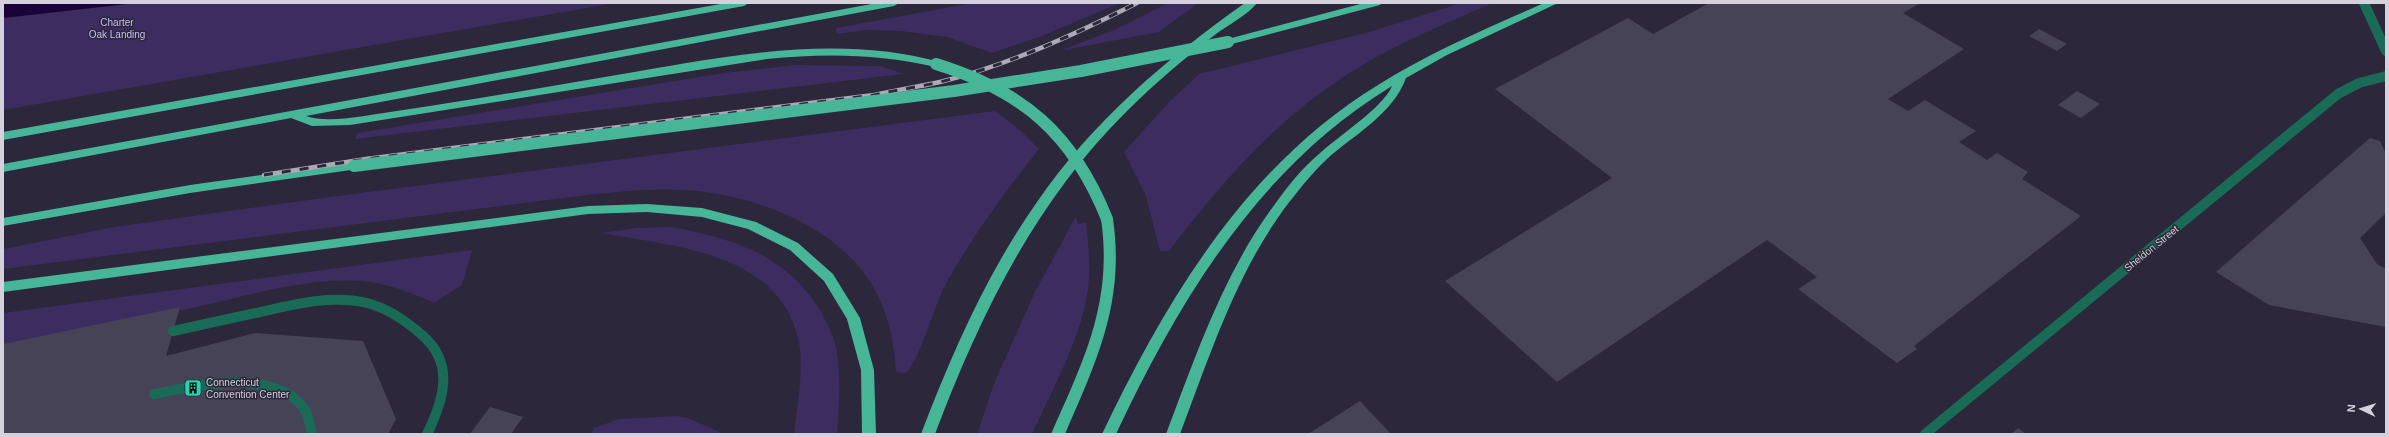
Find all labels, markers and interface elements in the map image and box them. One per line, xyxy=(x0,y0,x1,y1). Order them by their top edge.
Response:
park label: Charter Oak Landing xyxy=(89,17,145,40)
street label: Sheldon Street xyxy=(2122,223,2181,273)
place label: Connecticut Convention Center xyxy=(206,377,290,400)
building icon: Connecticut Convention Center xyxy=(183,378,203,398)
north arrow xyxy=(2341,389,2381,429)
text: N xyxy=(2345,404,2357,413)

